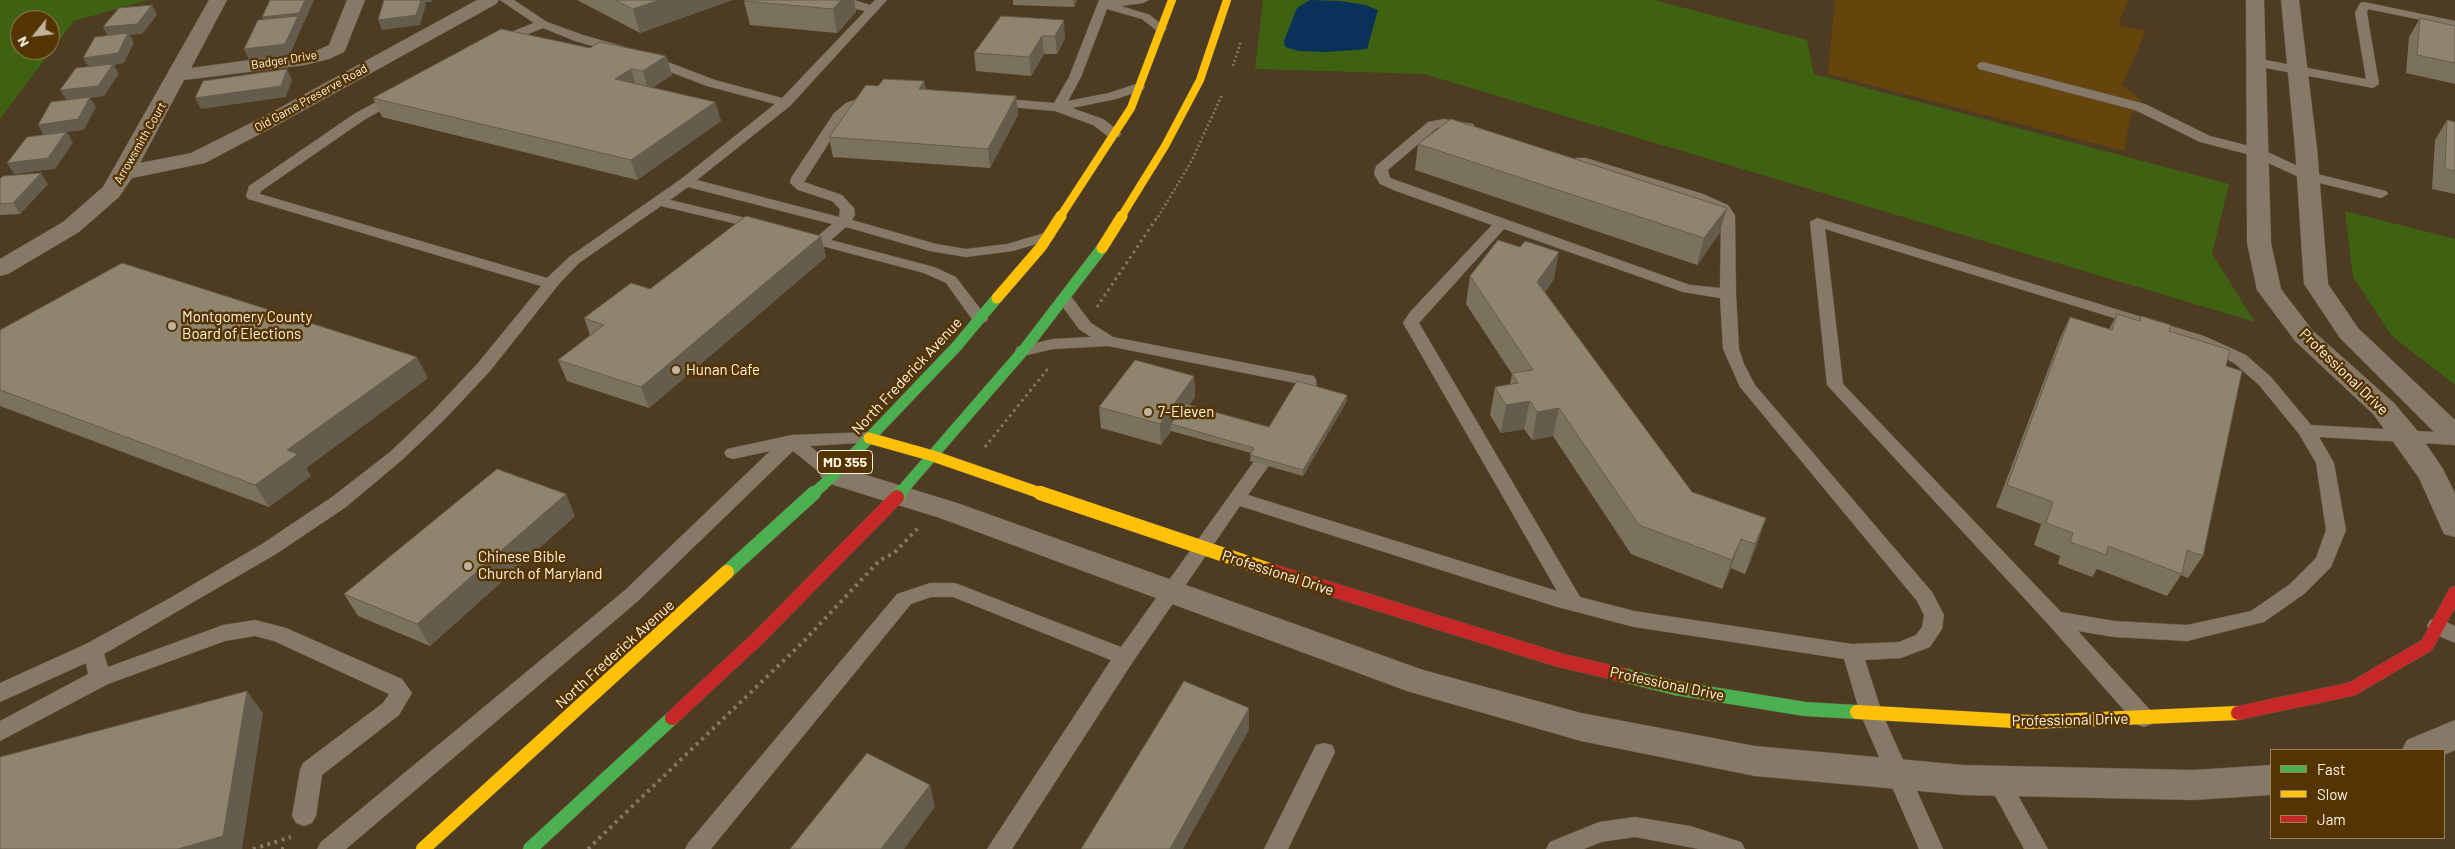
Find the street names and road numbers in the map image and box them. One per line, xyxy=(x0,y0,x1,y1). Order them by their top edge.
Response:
street label: Badger Drive xyxy=(250,48,318,72)
street label: Old Game Preserve Road xyxy=(252,61,370,135)
street label: Arrowsmith Court xyxy=(111,100,169,186)
street label: North Frederick Avenue xyxy=(848,314,966,438)
street label: Professional Drive xyxy=(2296,325,2392,419)
road number: MD 355 xyxy=(818,451,872,474)
street label: Professional Drive xyxy=(1220,546,1336,600)
street label: North Frederick Avenue xyxy=(552,596,678,712)
street label: Professional Drive xyxy=(1608,663,1726,705)
street label: Professional Drive xyxy=(2012,710,2128,730)

